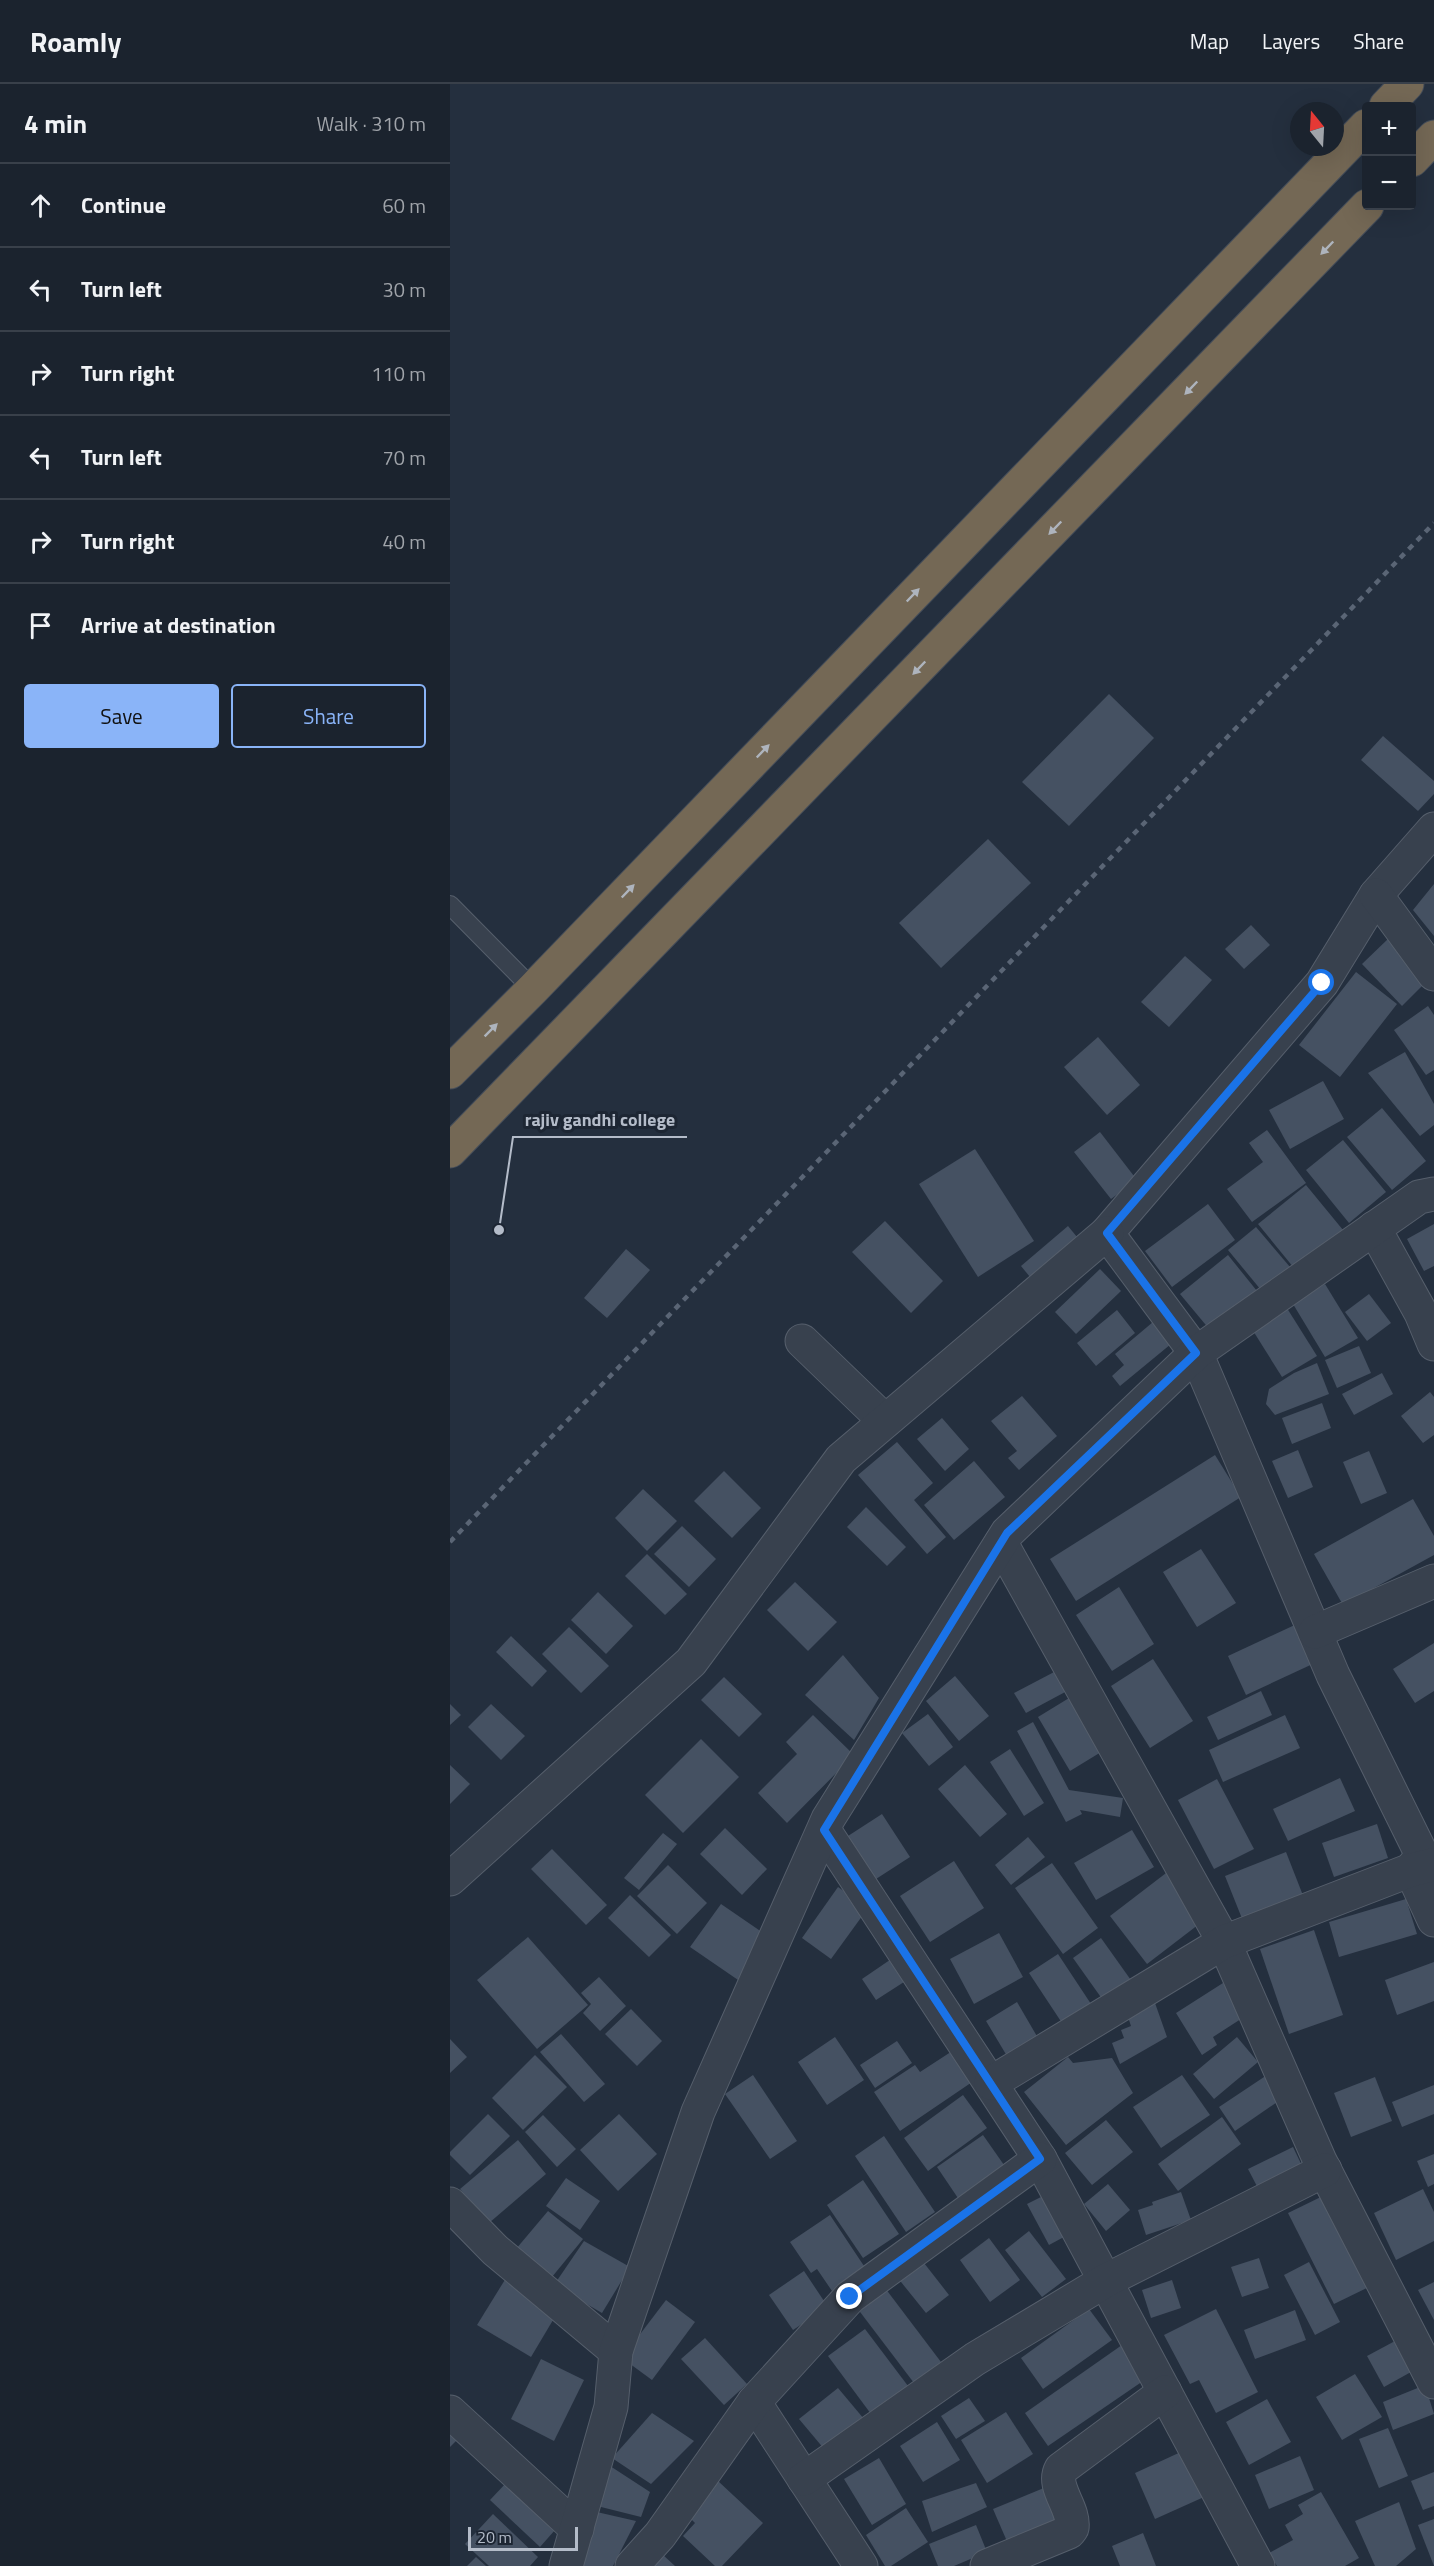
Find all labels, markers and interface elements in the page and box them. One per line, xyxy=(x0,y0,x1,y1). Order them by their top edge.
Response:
text: Roamly xyxy=(30,20,121,63)
text: Map xyxy=(1190,25,1229,57)
text: Layers xyxy=(1262,25,1320,57)
text: Share xyxy=(1353,25,1404,57)
north arrow xyxy=(1290,102,1344,156)
map controls xyxy=(1362,102,1416,210)
button: + xyxy=(1362,102,1416,156)
text: 4 min xyxy=(24,104,87,143)
text: Walk · 310 m xyxy=(317,108,426,139)
button: − xyxy=(1362,156,1416,210)
text: Continue xyxy=(81,188,166,222)
icon: ahead xyxy=(24,189,57,222)
text: 60 m xyxy=(382,190,426,221)
one-way arrow xyxy=(1320,240,1334,254)
text: Turn left xyxy=(81,272,162,306)
icon: left xyxy=(24,273,57,306)
text: 30 m xyxy=(382,274,426,305)
text: Turn right xyxy=(81,356,175,390)
icon: right xyxy=(24,357,57,390)
text: 110 m xyxy=(371,358,426,389)
one-way arrow xyxy=(1184,380,1198,395)
text: Turn left xyxy=(81,440,162,474)
icon: left xyxy=(24,441,57,474)
text: 70 m xyxy=(382,442,426,473)
one-way arrow xyxy=(1048,520,1062,535)
text: Turn right xyxy=(81,524,175,558)
icon: right xyxy=(24,525,57,558)
text: 40 m xyxy=(382,526,426,557)
one-way arrow xyxy=(906,589,920,603)
text: Arrive at destination xyxy=(81,608,276,642)
icon: arrive xyxy=(24,609,57,642)
one-way arrow xyxy=(913,660,927,674)
button: Save xyxy=(24,684,219,748)
button: Share xyxy=(231,684,426,748)
one-way arrow xyxy=(756,743,770,758)
one-way arrow xyxy=(620,884,634,898)
route start xyxy=(1308,969,1334,995)
one-way arrow xyxy=(484,1024,498,1038)
callout: rajiv gandhi college xyxy=(513,1101,687,1137)
text: rajiv gandhi college xyxy=(525,1106,675,1133)
route end xyxy=(836,2283,862,2309)
scale bar xyxy=(468,2524,578,2552)
text: 20 m xyxy=(477,2525,512,2549)

